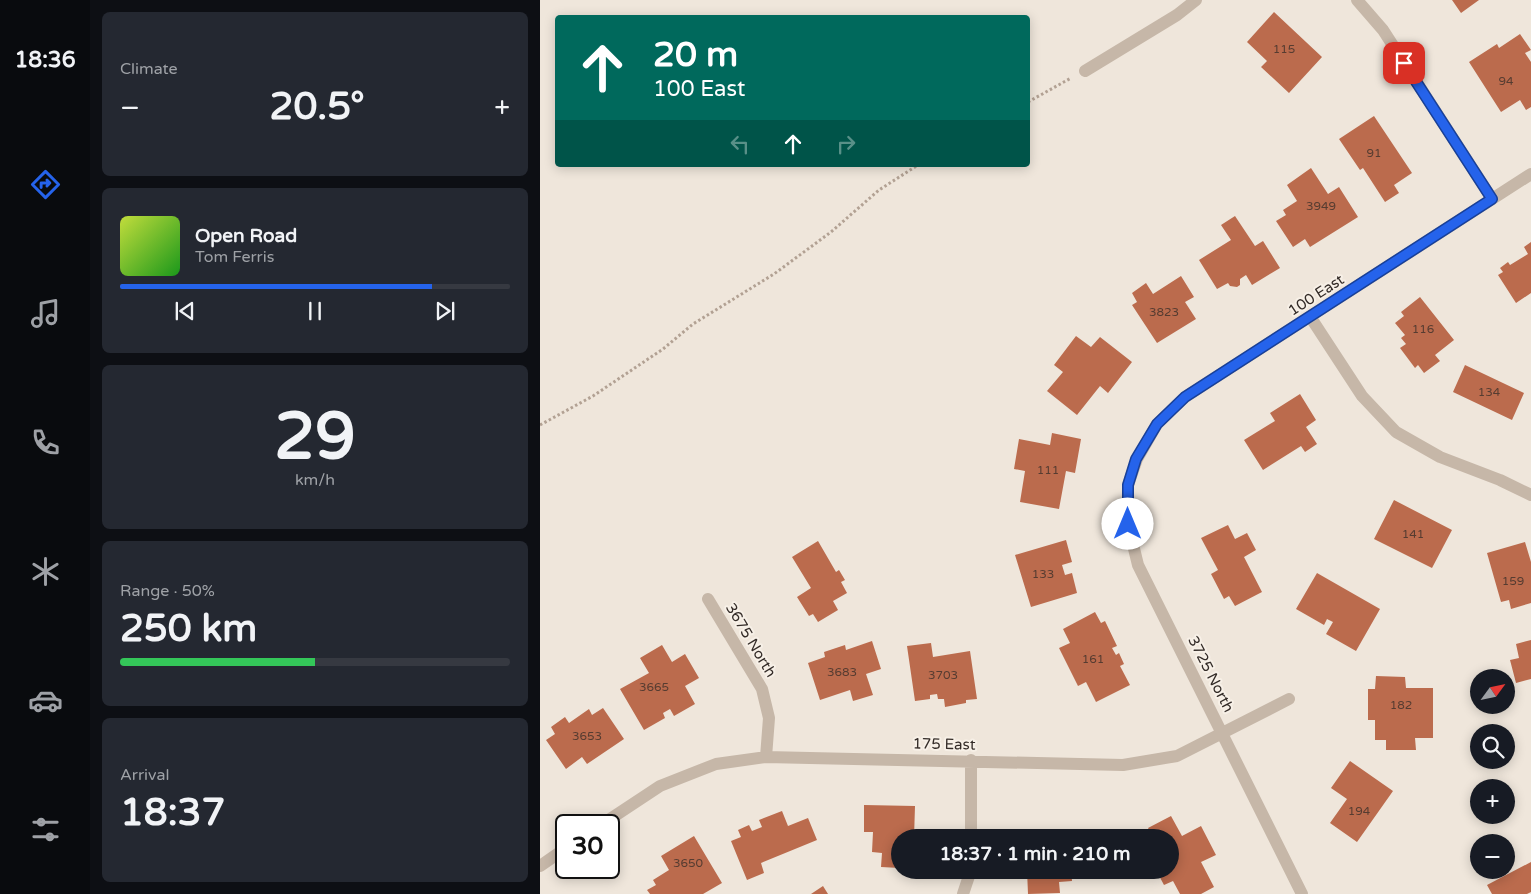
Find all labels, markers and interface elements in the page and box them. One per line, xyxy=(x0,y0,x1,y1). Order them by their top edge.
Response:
text: 20 m xyxy=(653,34,738,76)
icon: ahead xyxy=(570,35,635,100)
house number: 115 xyxy=(1273,42,1295,56)
pin xyxy=(1383,42,1425,84)
text: 18:36 xyxy=(15,47,75,73)
icon: arrive xyxy=(1390,49,1418,77)
text: Climate xyxy=(120,59,178,79)
house number: 94 xyxy=(1498,74,1514,88)
text: 100 East xyxy=(653,76,745,102)
text: 20.5° xyxy=(270,84,365,130)
text: − xyxy=(120,91,140,125)
text: + xyxy=(494,91,510,125)
icon: left xyxy=(726,130,754,158)
icon: ahead xyxy=(779,130,807,158)
icon: right xyxy=(832,130,860,158)
house number: 91 xyxy=(1366,146,1382,160)
icon: directions xyxy=(28,167,63,202)
house number: 3949 xyxy=(1306,199,1336,213)
text: Open Road xyxy=(195,225,297,247)
text: Tom Ferris xyxy=(195,247,274,267)
street label: 100 East xyxy=(1285,270,1348,320)
icon: music xyxy=(28,296,63,331)
icon: previous xyxy=(171,297,199,325)
icon: pause xyxy=(301,297,329,325)
icon: next xyxy=(431,297,459,325)
house number: 3823 xyxy=(1149,305,1179,319)
house number: 116 xyxy=(1412,322,1434,336)
house number: 134 xyxy=(1478,385,1501,399)
text: 29 xyxy=(274,398,356,477)
icon: phone xyxy=(28,425,63,460)
house number: 111 xyxy=(1037,463,1059,477)
text: km/h xyxy=(295,470,335,490)
position arrow xyxy=(1101,497,1153,549)
house number: 141 xyxy=(1402,527,1424,541)
icon: climate xyxy=(28,554,63,589)
house number: 133 xyxy=(1032,567,1054,581)
house number: 159 xyxy=(1502,574,1524,588)
text: Range · 50% xyxy=(120,581,215,601)
street label: 3675 North xyxy=(722,600,780,680)
text: 250 km xyxy=(120,606,257,652)
street label: 3725 North xyxy=(1184,633,1238,715)
house number: 161 xyxy=(1082,652,1104,666)
house number: 3683 xyxy=(827,665,857,679)
house number: 3703 xyxy=(928,668,958,682)
north arrow xyxy=(1470,669,1515,714)
map controls xyxy=(1470,669,1515,879)
house number: 3665 xyxy=(639,680,669,694)
icon: car xyxy=(28,683,63,718)
house number: 182 xyxy=(1390,698,1412,712)
button: search xyxy=(1470,724,1515,769)
house number: 3653 xyxy=(572,729,602,743)
street label: 175 East xyxy=(912,734,976,754)
text: Arrival xyxy=(120,765,169,785)
button: + xyxy=(1470,779,1515,824)
text: 18:37 xyxy=(120,790,225,836)
house number: 194 xyxy=(1348,804,1371,818)
icon: filters xyxy=(28,812,63,847)
speed limit sign: 30 xyxy=(555,814,620,879)
button: − xyxy=(1470,834,1515,879)
text: 18:37 · 1 min · 210 m xyxy=(939,843,1131,865)
house number: 3650 xyxy=(673,856,704,870)

